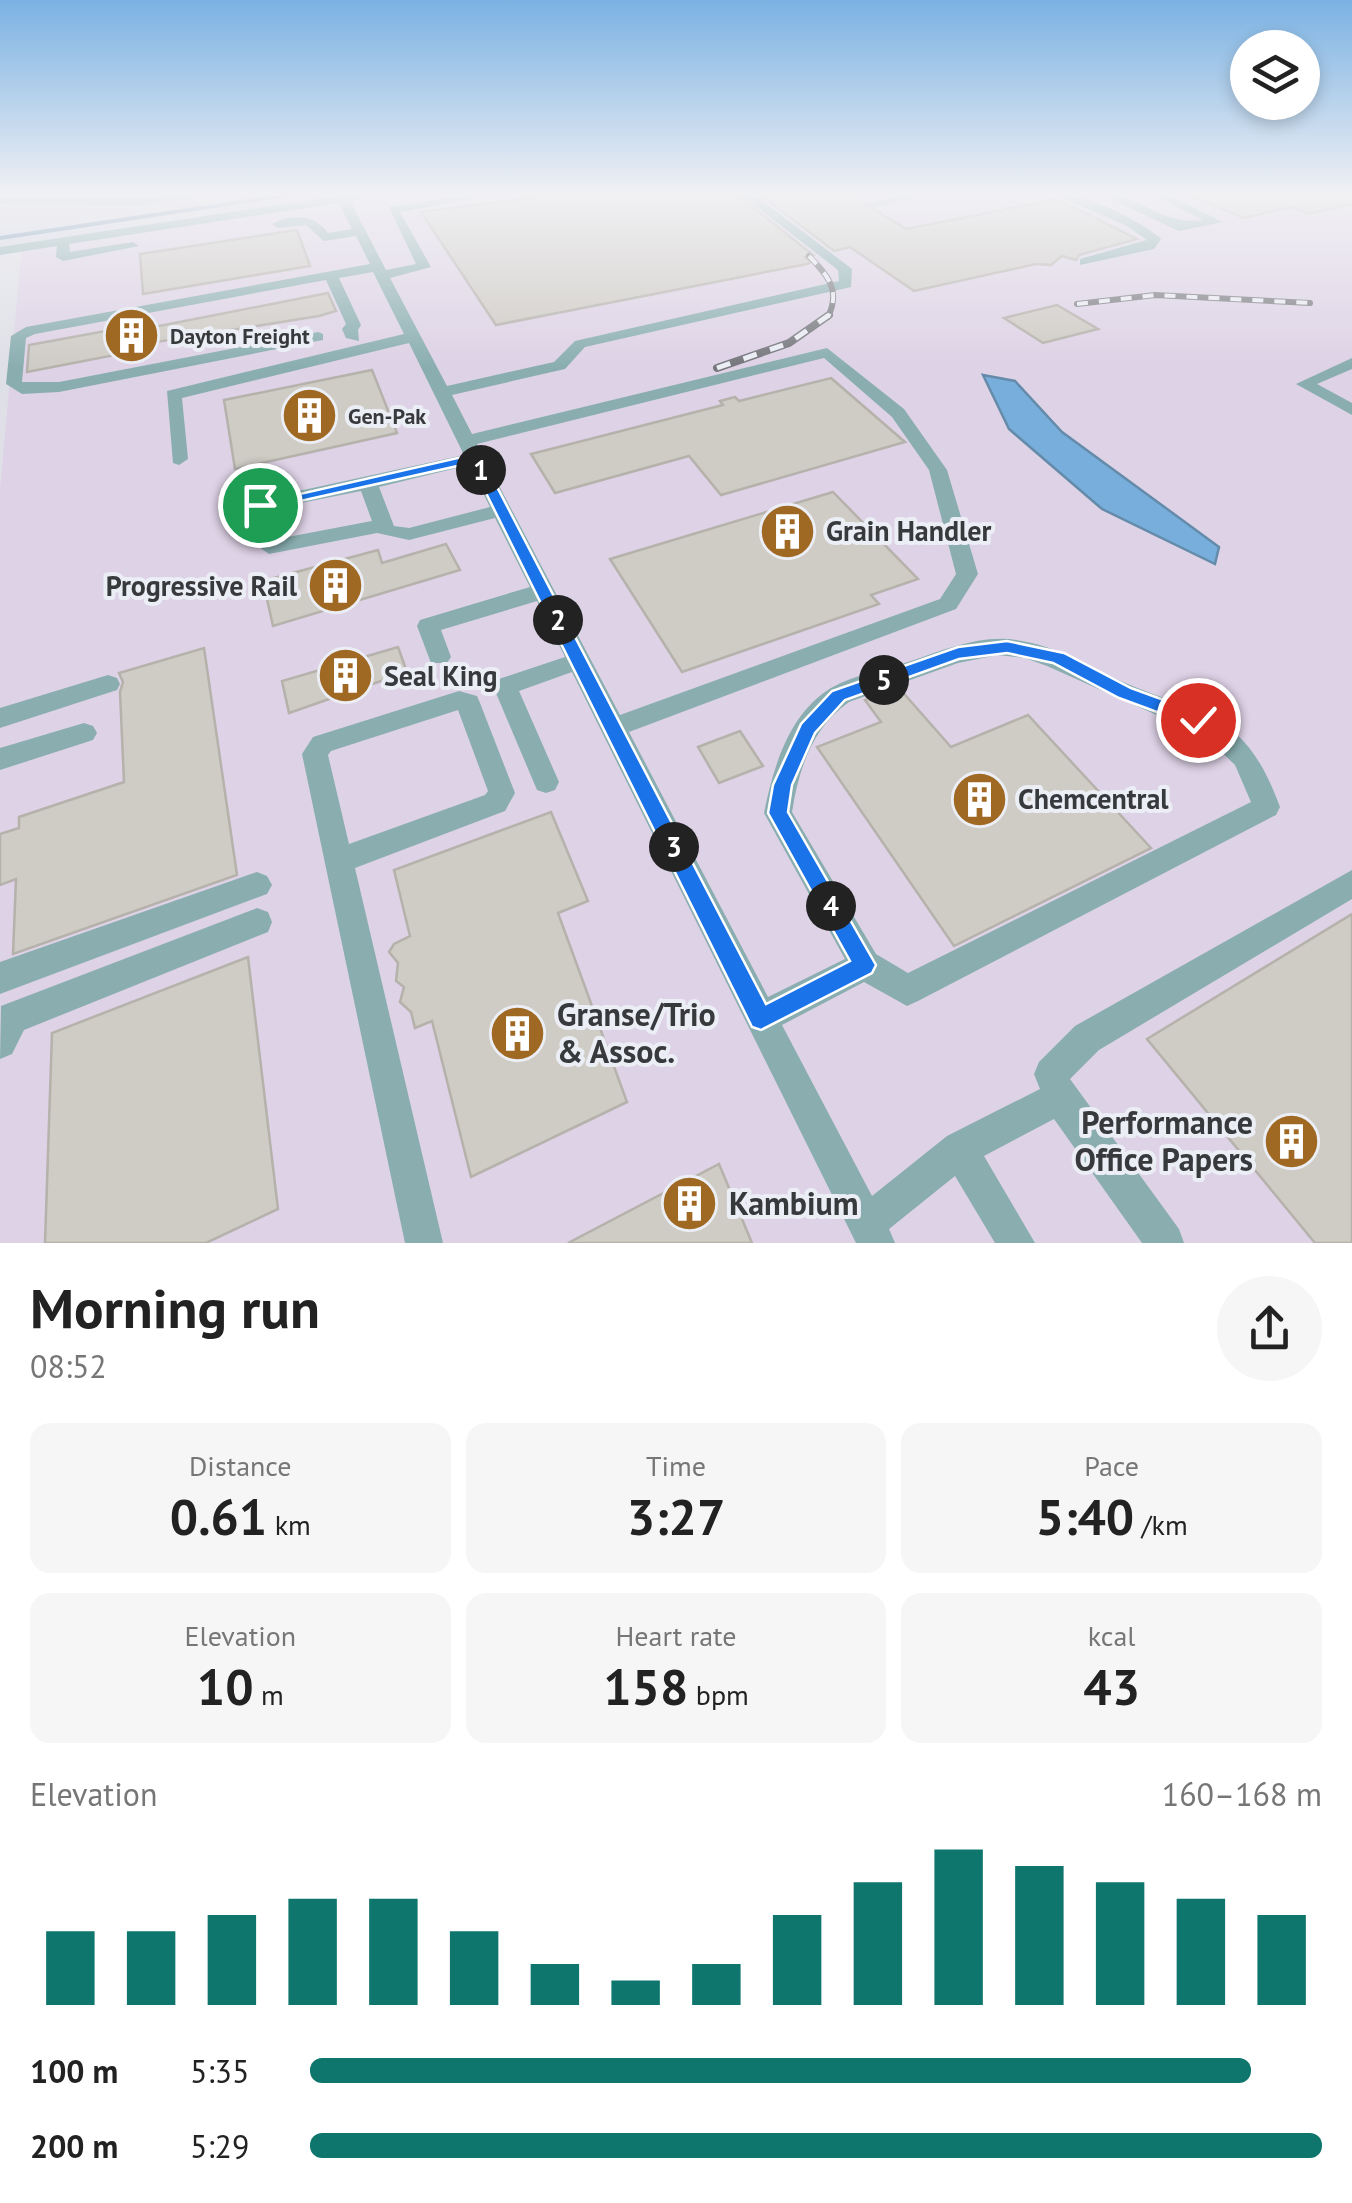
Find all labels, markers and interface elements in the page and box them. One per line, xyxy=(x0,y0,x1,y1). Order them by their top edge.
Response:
map controls xyxy=(1230,30,1320,120)
button: layers xyxy=(1230,30,1320,120)
building icon: Dayton Freight xyxy=(101,306,161,366)
place label: Dayton Freight xyxy=(170,322,310,350)
building icon: Gen-Pak xyxy=(279,386,339,446)
place label: Gen-Pak xyxy=(348,402,426,430)
pin: 1 xyxy=(456,445,506,495)
text: 1 xyxy=(473,451,489,488)
pin xyxy=(218,463,303,548)
icon: arrive xyxy=(233,478,288,533)
building icon: Grain Handler xyxy=(757,501,817,561)
place label: Grain Handler xyxy=(826,512,992,549)
building icon: Progressive Rail xyxy=(306,556,366,616)
place label: Progressive Rail xyxy=(106,567,298,604)
pin: 2 xyxy=(533,595,583,645)
text: 2 xyxy=(550,601,566,638)
building icon: Seal King xyxy=(315,646,375,706)
pin: 5 xyxy=(859,655,909,705)
place label: Seal King xyxy=(384,657,497,694)
text: 5 xyxy=(876,661,892,698)
pin xyxy=(1156,678,1241,763)
icon: check xyxy=(1171,693,1226,748)
building icon: Chemcentral xyxy=(949,769,1009,829)
place label: Chemcentral xyxy=(1018,780,1169,817)
pin: 3 xyxy=(649,822,699,872)
text: 3 xyxy=(666,828,682,865)
pin: 4 xyxy=(806,881,856,931)
text: 4 xyxy=(823,887,839,924)
place label: Granse/Trio & Assoc. xyxy=(557,993,716,1072)
building icon: Granse/Trio & Assoc. xyxy=(488,1003,548,1063)
place label: Performance Office Papers xyxy=(1074,1101,1253,1180)
building icon: Performance Office Papers xyxy=(1262,1111,1322,1171)
building icon: Kambium xyxy=(660,1174,720,1234)
place label: Kambium xyxy=(729,1182,859,1224)
text: Morning run xyxy=(30,1272,320,1343)
button: share xyxy=(1217,1276,1322,1381)
text: 08:52 xyxy=(30,1345,107,1387)
text: Distance xyxy=(189,1447,292,1484)
text: Time xyxy=(646,1447,706,1484)
text: Pace xyxy=(1084,1447,1139,1484)
text: 0.61 xyxy=(170,1484,267,1549)
text: 3:27 xyxy=(627,1484,725,1549)
text: 5:40 xyxy=(1036,1484,1134,1549)
text: km xyxy=(267,1506,311,1543)
text: /km xyxy=(1134,1506,1188,1543)
text: Elevation xyxy=(185,1617,296,1654)
text: Heart rate xyxy=(615,1617,737,1654)
text: kcal xyxy=(1088,1617,1136,1654)
text: 10 xyxy=(197,1654,254,1719)
text: 158 xyxy=(603,1654,688,1719)
text: 43 xyxy=(1083,1654,1140,1719)
text: m xyxy=(254,1676,284,1713)
text: bpm xyxy=(688,1676,749,1713)
text: Elevation xyxy=(30,1773,157,1815)
text: 160–168 m xyxy=(1162,1773,1322,1815)
text: 100 m xyxy=(30,2050,118,2092)
text: 5:35 xyxy=(190,2050,249,2092)
text: 200 m xyxy=(30,2125,118,2167)
text: 5:29 xyxy=(190,2125,249,2167)

